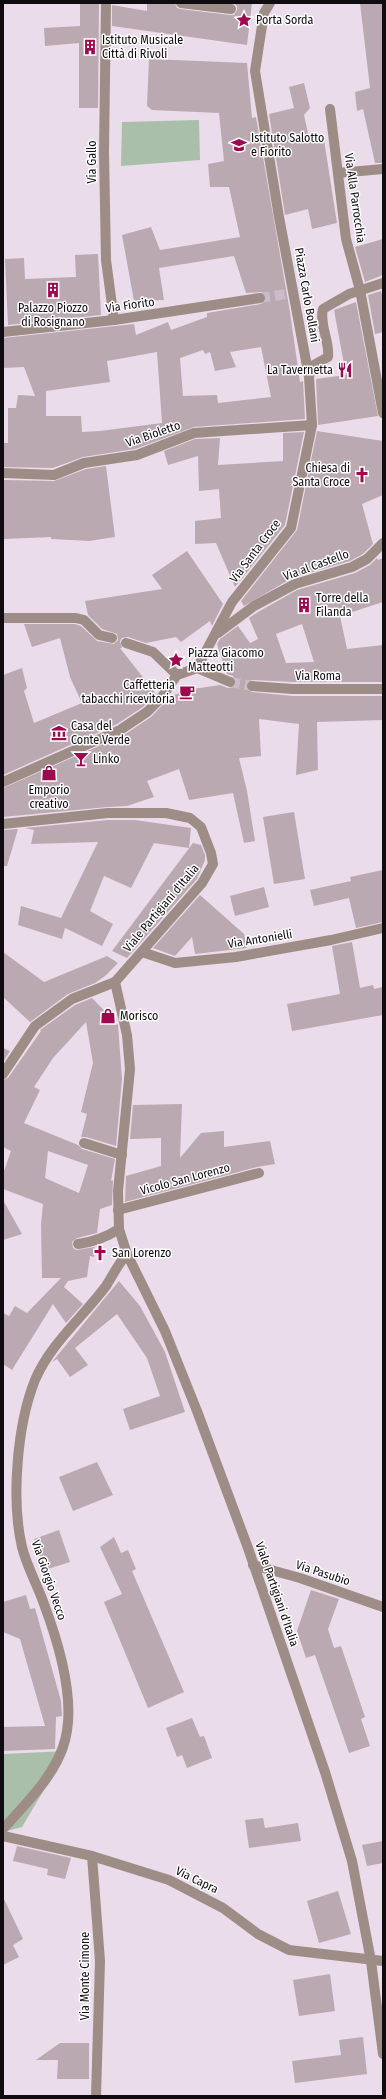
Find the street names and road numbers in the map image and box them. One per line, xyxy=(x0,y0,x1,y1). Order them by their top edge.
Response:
street label: Via Gallo xyxy=(85,140,99,184)
street label: Via Alla Parrocchia xyxy=(342,152,368,244)
street label: Piazza Carlo Bollani xyxy=(292,247,322,343)
street label: Via Fiorito xyxy=(105,295,155,315)
street label: Via Bioletto xyxy=(124,418,182,450)
street label: Via Santa Croce xyxy=(227,517,283,585)
street label: Via al Castello xyxy=(281,547,351,583)
street label: Via Roma xyxy=(295,669,341,683)
street label: Viale Partigiani d'Italia xyxy=(120,861,202,955)
street label: Via Antonielli xyxy=(227,927,293,951)
street label: Vicolo San Lorenzo xyxy=(139,1160,231,1198)
street label: Via Giorgio Vecco xyxy=(29,1538,69,1622)
street label: Viale Partigiani d'Italia xyxy=(253,1540,302,1648)
street label: Via Pasubio xyxy=(294,1558,352,1588)
street label: Via Capra xyxy=(173,1864,221,1896)
street label: Via Monte Cimone xyxy=(78,1932,92,2020)

